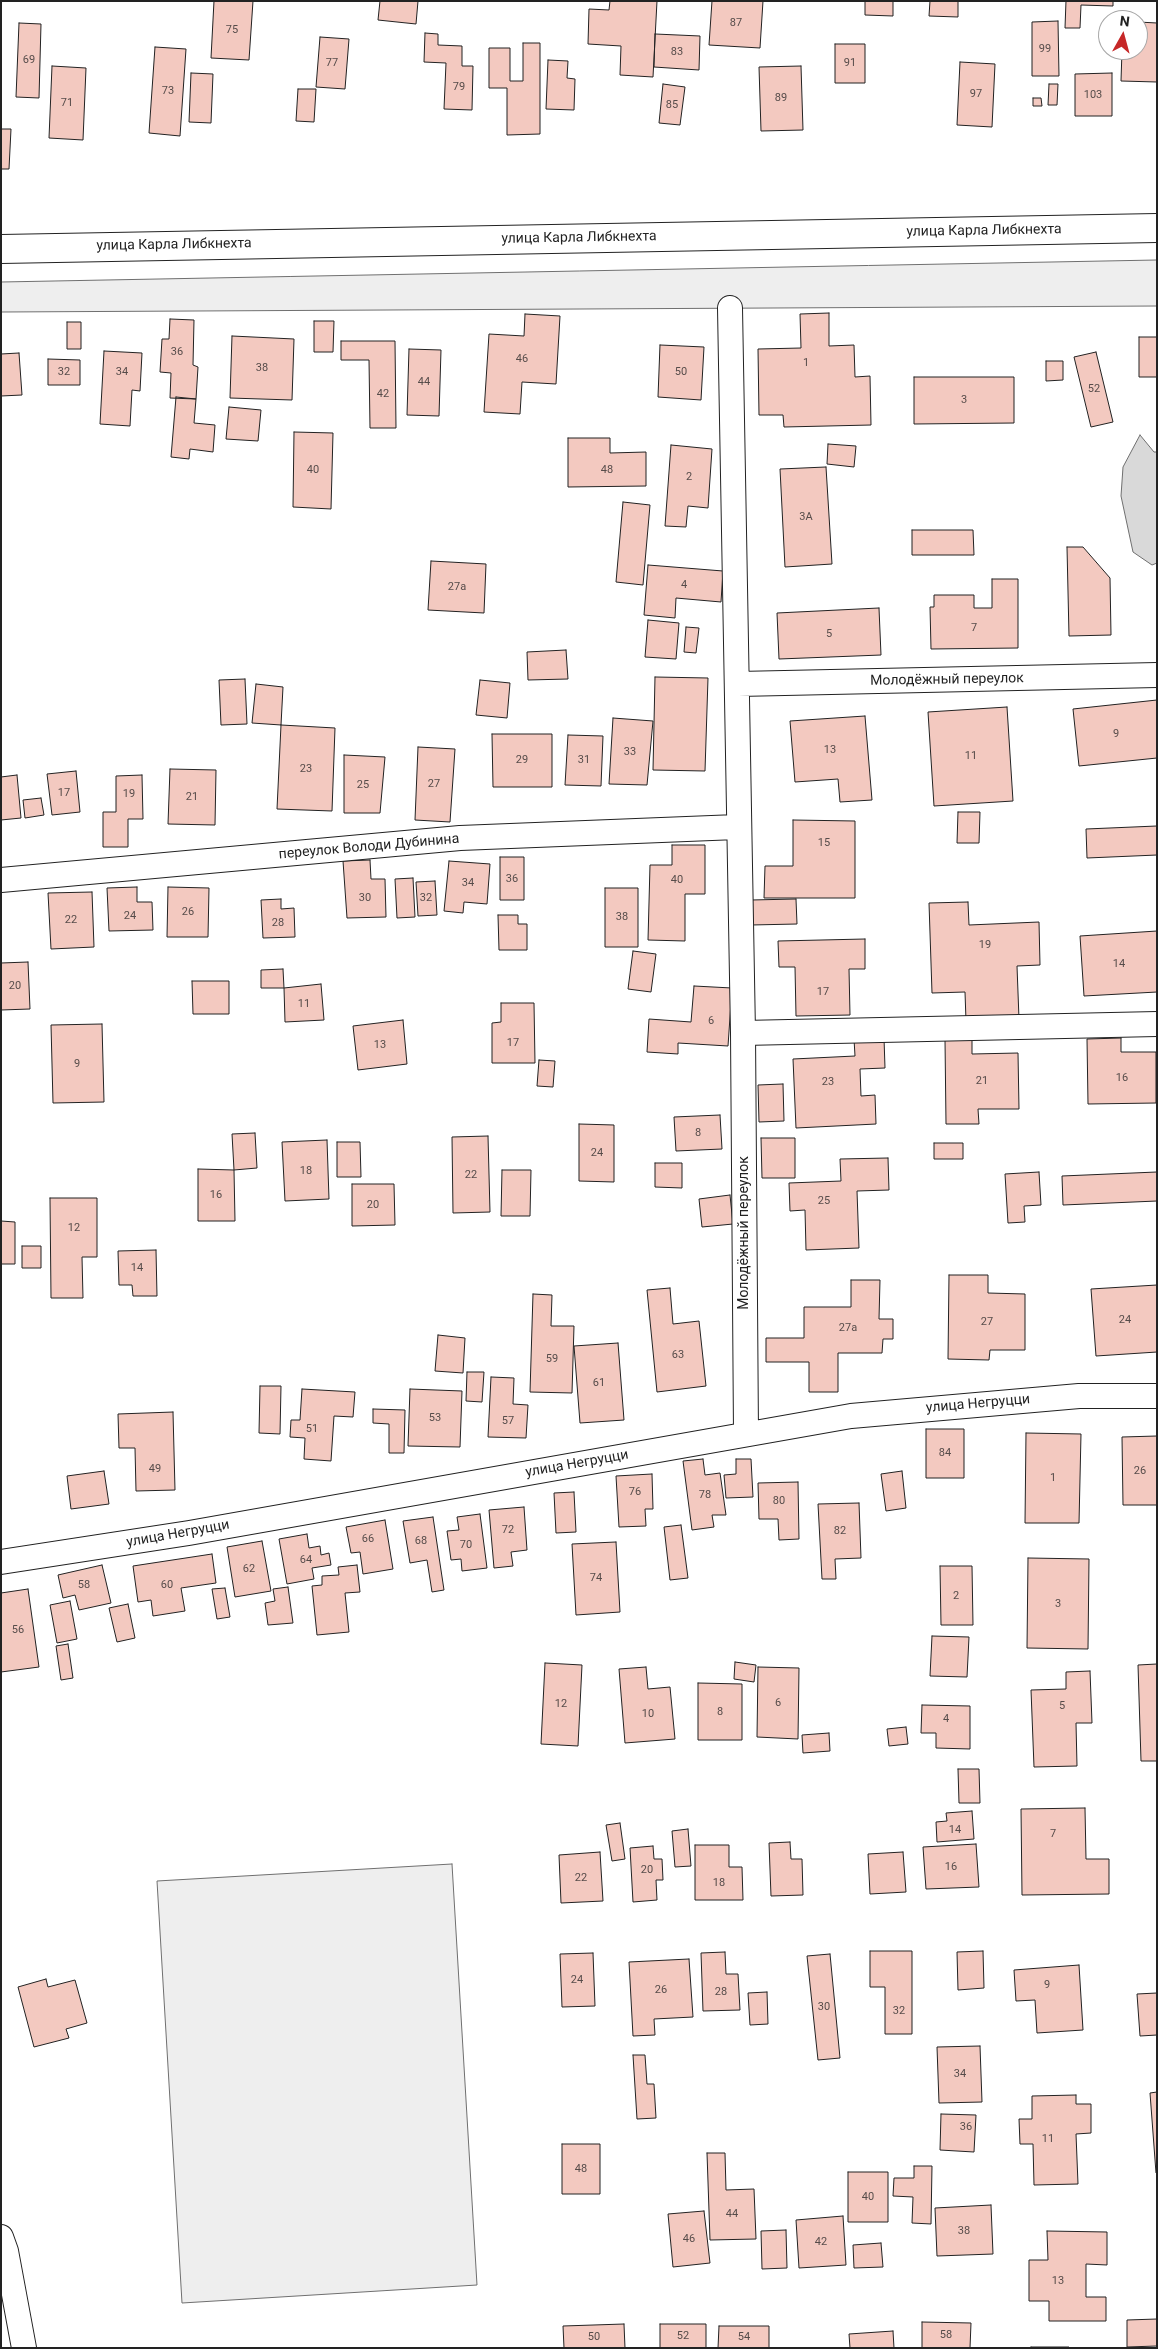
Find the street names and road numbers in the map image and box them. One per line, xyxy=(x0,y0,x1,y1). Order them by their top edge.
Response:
street label: улица Карла Либкнехта xyxy=(906,221,1062,241)
street label: улица Карла Либкнехта xyxy=(501,228,657,248)
street label: улица Карла Либкнехта xyxy=(96,235,252,255)
street label: Молодёжный переулок xyxy=(870,670,1024,690)
street label: переулок Володи Дубинина xyxy=(278,831,460,863)
street label: Молодёжный переулок xyxy=(736,1156,752,1310)
street label: улица Негруцци xyxy=(925,1391,1031,1417)
street label: улица Негруцци xyxy=(524,1447,630,1481)
street label: улица Негруцци xyxy=(125,1517,231,1551)

